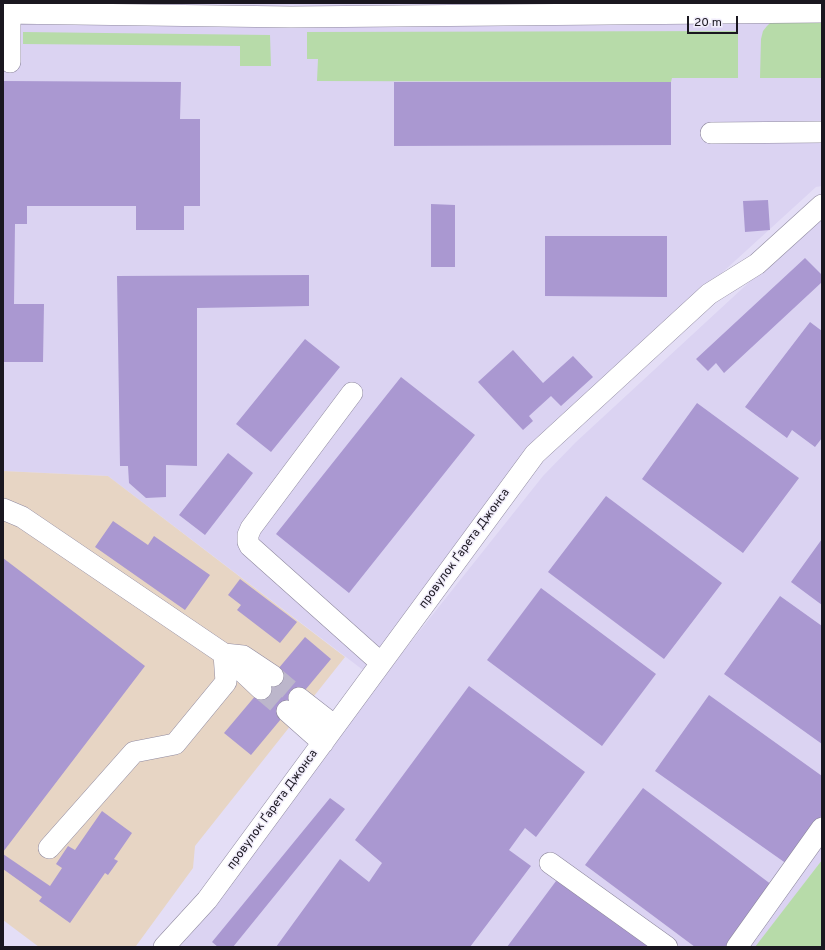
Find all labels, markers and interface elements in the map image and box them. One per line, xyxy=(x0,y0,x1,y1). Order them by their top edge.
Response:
scale bar xyxy=(689,8,740,34)
text: 20 m xyxy=(694,15,722,31)
street label: провулок Ґарета Джонса xyxy=(417,486,513,612)
street label: провулок Ґарета Джонса xyxy=(225,747,321,873)

